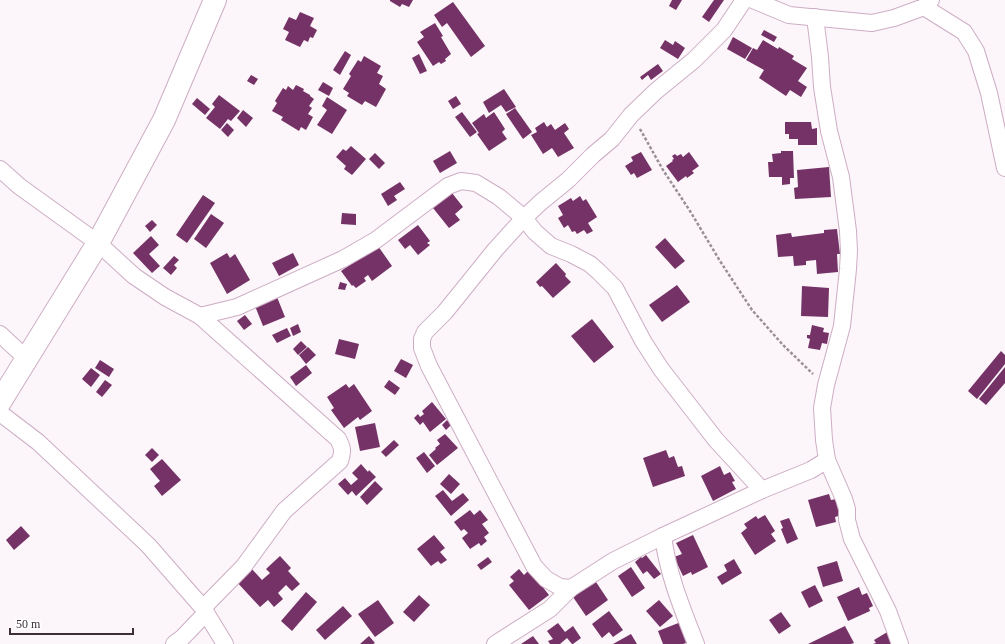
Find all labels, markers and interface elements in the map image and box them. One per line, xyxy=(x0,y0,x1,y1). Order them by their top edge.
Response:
scale bar xyxy=(10,610,133,636)
text: 50 m xyxy=(16,617,41,631)

